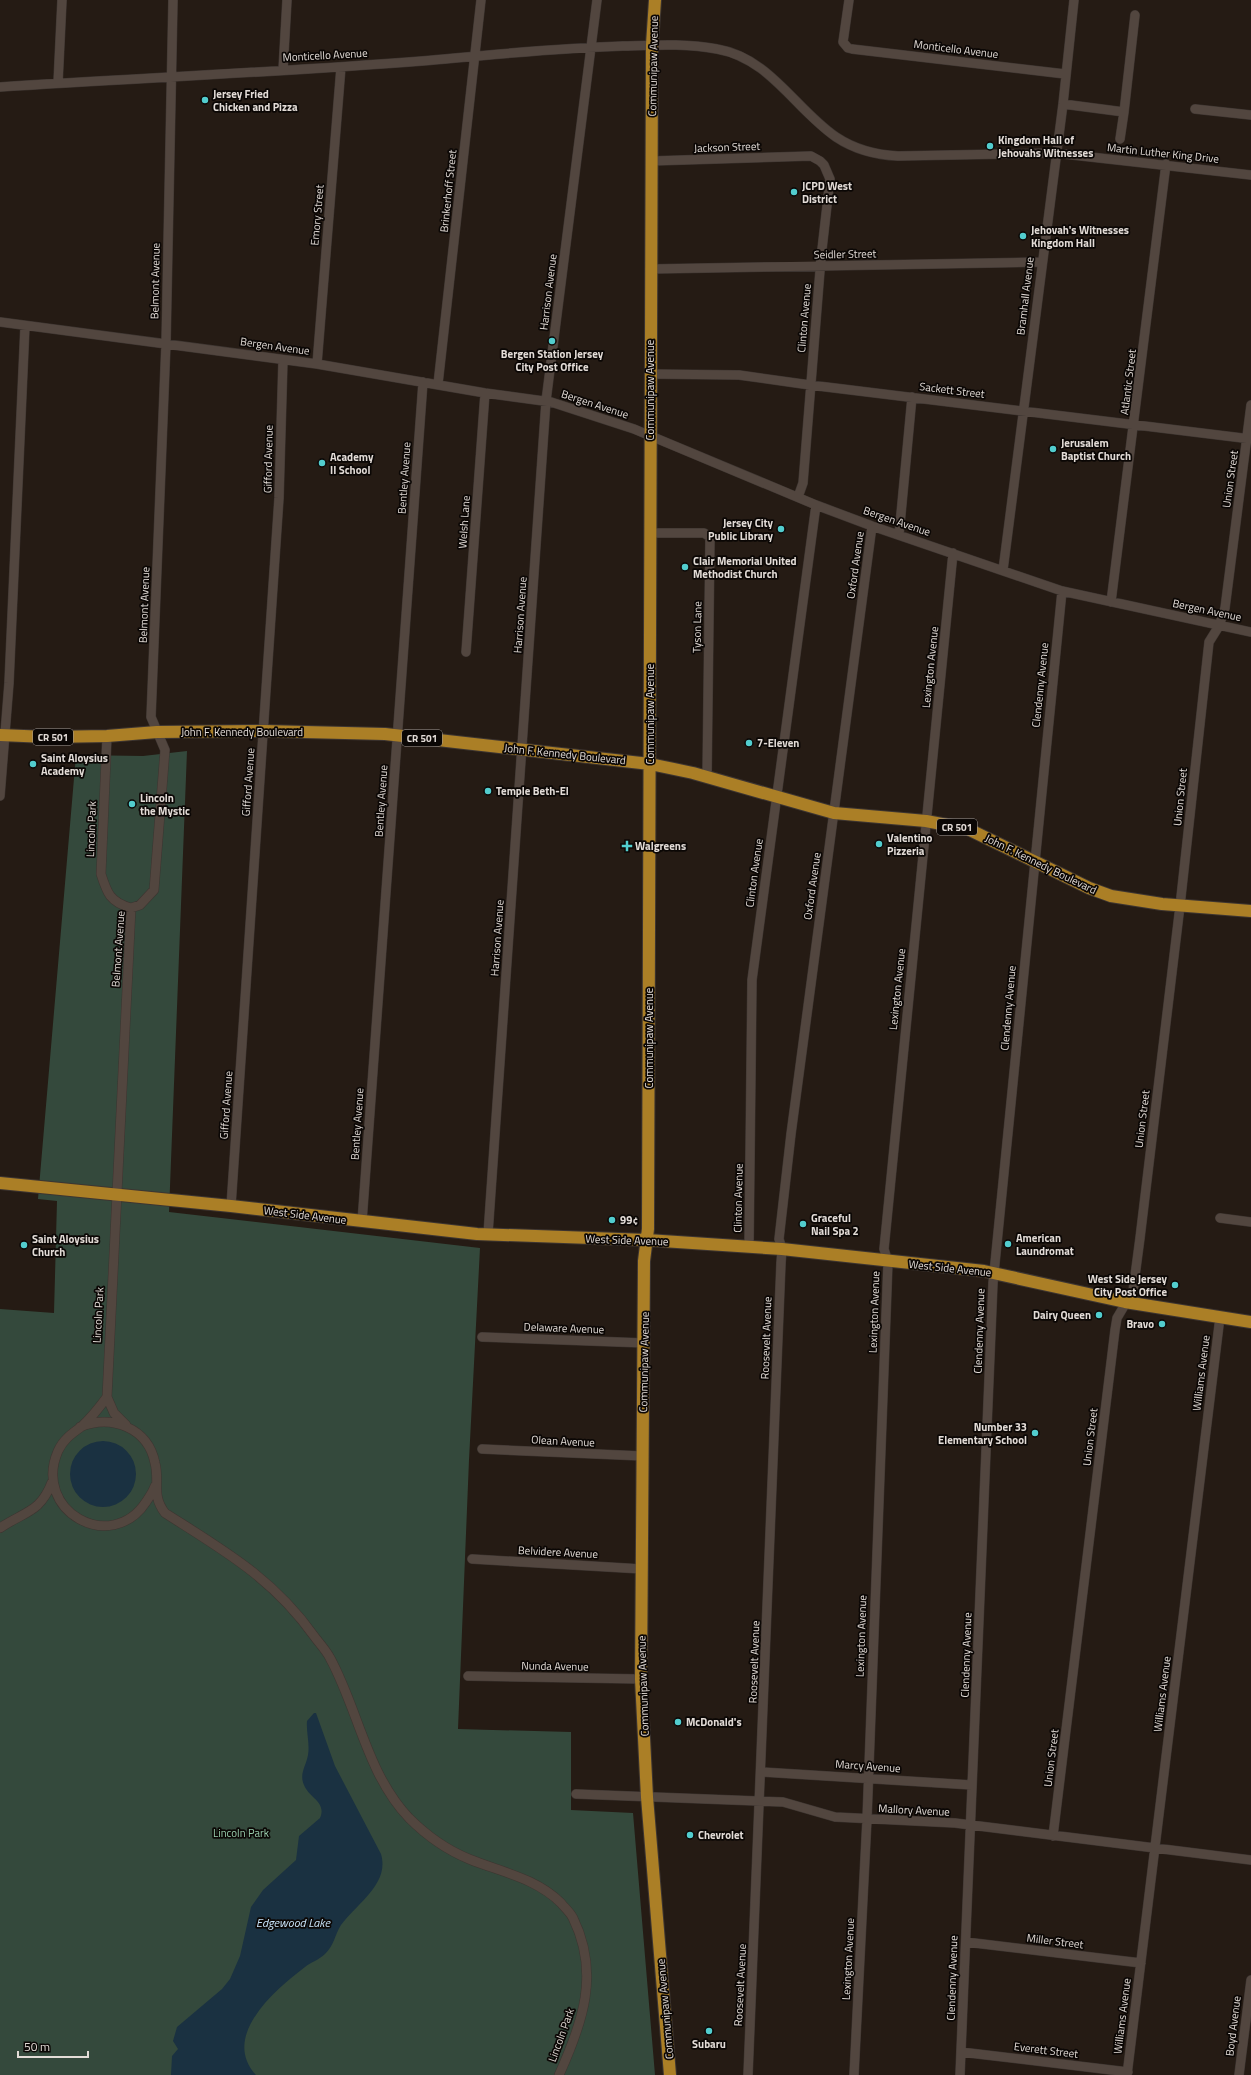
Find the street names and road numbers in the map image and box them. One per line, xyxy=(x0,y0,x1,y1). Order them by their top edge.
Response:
street label: Communipaw Avenue xyxy=(644,15,662,117)
street label: Monticello Avenue xyxy=(913,36,1000,62)
street label: Monticello Avenue xyxy=(282,45,368,65)
street label: Jackson Street xyxy=(694,138,761,156)
street label: Martin Luther King Drive xyxy=(1106,139,1220,167)
street label: Brinkerhoff Street xyxy=(436,149,460,233)
street label: Emory Street xyxy=(306,184,328,246)
street label: Belmont Avenue xyxy=(146,242,164,319)
street label: Seidler Street xyxy=(814,245,876,263)
street label: Harrison Avenue xyxy=(535,253,561,331)
street label: Bramhall Avenue xyxy=(1012,256,1038,336)
street label: Clinton Avenue xyxy=(793,282,815,353)
street label: Bergen Avenue xyxy=(239,333,311,359)
street label: Communipaw Avenue xyxy=(642,339,658,440)
street label: Atlantic Street xyxy=(1116,348,1140,416)
street label: Sackett Street xyxy=(919,378,986,402)
street label: Bergen Avenue xyxy=(559,386,631,423)
street label: Gifford Avenue xyxy=(259,424,277,493)
street label: Bentley Avenue xyxy=(394,441,415,515)
street label: Union Street xyxy=(1218,449,1242,509)
street label: Welsh Lane xyxy=(454,494,474,549)
street label: Bergen Avenue xyxy=(861,502,933,540)
street label: Oxford Avenue xyxy=(842,530,868,600)
street label: Belmont Avenue xyxy=(135,566,153,643)
street label: Harrison Avenue xyxy=(509,576,531,654)
street label: Bergen Avenue xyxy=(1171,595,1243,625)
street label: Tyson Lane xyxy=(689,601,705,653)
street label: Lexington Avenue xyxy=(918,625,942,709)
street label: Clendenny Avenue xyxy=(1028,641,1052,728)
street label: Communipaw Avenue xyxy=(642,663,658,764)
street label: John F. Kennedy Boulevard xyxy=(181,724,303,740)
road number: CR 501 xyxy=(33,729,73,745)
road number: CR 501 xyxy=(402,730,442,746)
street label: John F. Kennedy Boulevard xyxy=(503,740,627,768)
street label: Gifford Avenue xyxy=(238,747,258,817)
street label: Bentley Avenue xyxy=(371,764,392,838)
street label: Union Street xyxy=(1169,767,1191,827)
street label: Lincoln Park xyxy=(82,800,100,857)
road number: CR 501 xyxy=(937,819,977,835)
street label: John F. Kennedy Boulevard xyxy=(983,830,1100,898)
street label: Clinton Avenue xyxy=(741,837,767,908)
street label: Oxford Avenue xyxy=(799,851,825,921)
street label: Harrison Avenue xyxy=(486,899,508,977)
street label: Belmont Avenue xyxy=(107,910,129,988)
street label: Lexington Avenue xyxy=(885,947,909,1031)
street label: Clendenny Avenue xyxy=(996,964,1020,1051)
street label: Communipaw Avenue xyxy=(641,987,657,1088)
street label: Gifford Avenue xyxy=(216,1070,236,1140)
street label: Bentley Avenue xyxy=(347,1087,368,1161)
street label: Union Street xyxy=(1131,1089,1153,1149)
street label: Clinton Avenue xyxy=(729,1163,747,1233)
street label: West Side Avenue xyxy=(263,1202,348,1228)
street label: West Side Avenue xyxy=(585,1231,669,1249)
street label: West Side Avenue xyxy=(908,1256,993,1280)
street label: Lexington Avenue xyxy=(865,1270,883,1353)
street label: Lincoln Park xyxy=(89,1286,107,1343)
street label: Clendenny Avenue xyxy=(970,1288,988,1374)
street label: Roosevelt Avenue xyxy=(757,1296,775,1380)
street label: Communipaw Avenue xyxy=(635,1311,653,1413)
street label: Delaware Avenue xyxy=(523,1319,605,1337)
street label: Williams Avenue xyxy=(1188,1334,1214,1412)
street label: Union Street xyxy=(1079,1407,1101,1467)
street label: Olean Avenue xyxy=(531,1431,596,1451)
street label: Belvidere Avenue xyxy=(518,1542,599,1562)
street label: Lexington Avenue xyxy=(852,1594,870,1677)
street label: Clendenny Avenue xyxy=(957,1612,975,1698)
street label: Roosevelt Avenue xyxy=(745,1620,763,1704)
street label: Communipaw Avenue xyxy=(633,1635,653,1737)
street label: Williams Avenue xyxy=(1149,1655,1175,1733)
street label: Nunda Avenue xyxy=(521,1657,589,1675)
street label: Union Street xyxy=(1040,1728,1062,1788)
street label: Marcy Avenue xyxy=(835,1756,902,1776)
street label: Mallory Avenue xyxy=(878,1800,951,1820)
street label: Lexington Avenue xyxy=(838,1917,858,2000)
street label: Miller Street xyxy=(1026,1930,1084,1952)
street label: Clendenny Avenue xyxy=(943,1935,961,2021)
street label: Roosevelt Avenue xyxy=(730,1943,750,2027)
street label: Communipaw Avenue xyxy=(653,1958,677,2060)
street label: Williams Avenue xyxy=(1109,1977,1135,2055)
street label: Boyd Avenue xyxy=(1221,1995,1245,2057)
street label: Lincoln Park xyxy=(544,2005,578,2064)
street label: Everett Street xyxy=(1013,2038,1079,2062)

